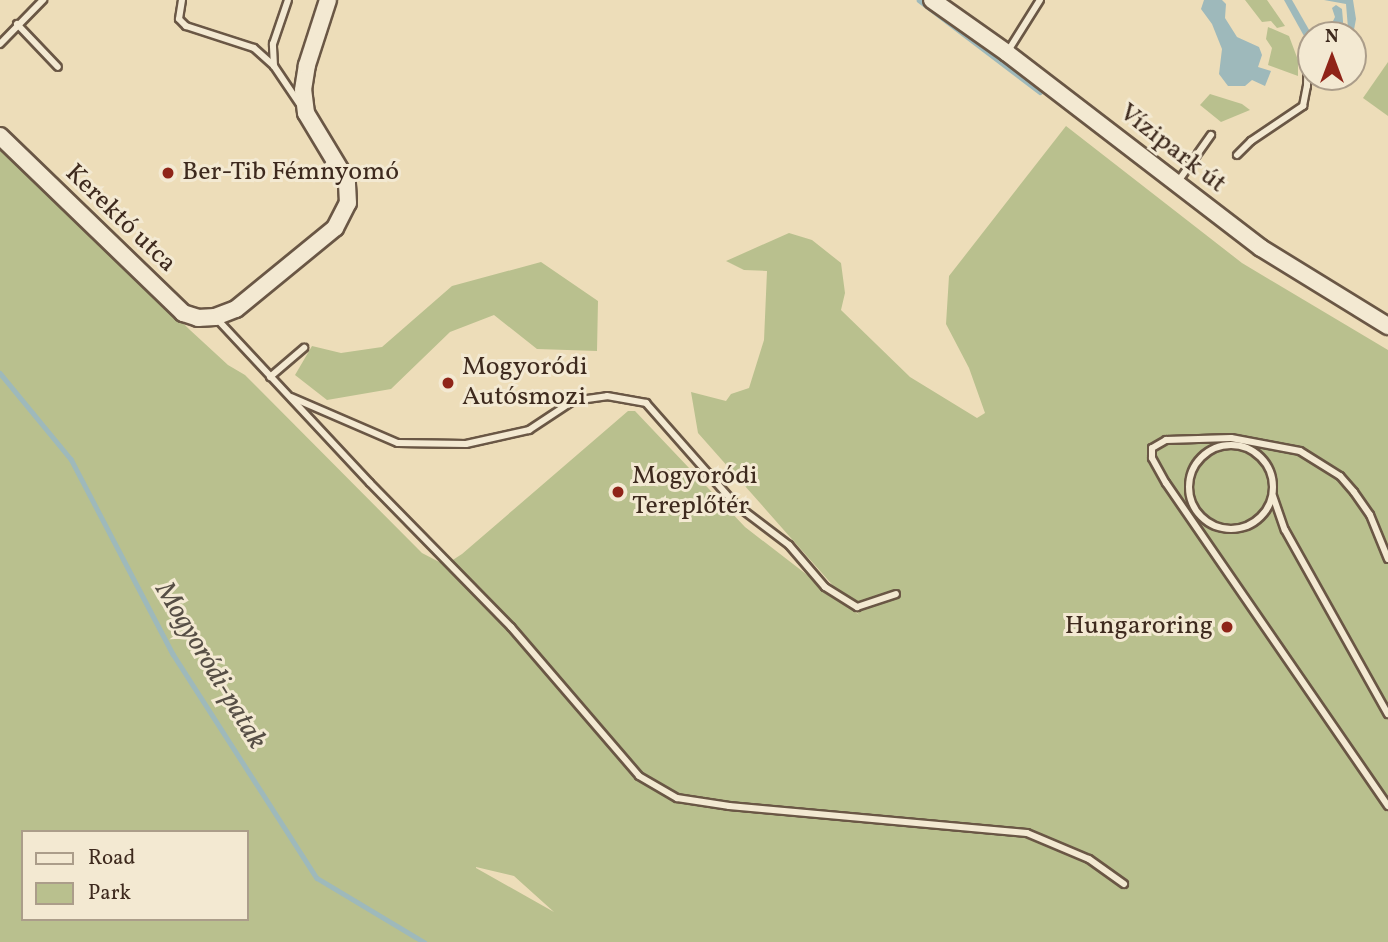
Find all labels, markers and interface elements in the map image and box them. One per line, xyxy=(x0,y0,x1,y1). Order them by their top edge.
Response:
north arrow xyxy=(1297,21,1367,91)
text: N xyxy=(1325,24,1339,50)
street label: Vízipark út xyxy=(1112,98,1232,200)
place label: Ber-Tib Fémnyomó xyxy=(182,157,399,189)
street label: Kerektó utca xyxy=(58,158,182,280)
marker: Ber-Tib Fémnyomó xyxy=(160,165,176,181)
place label: Mogyoródi Autósmozi xyxy=(462,352,588,414)
marker: Mogyoródi Autósmozi xyxy=(440,375,456,391)
place label: Mogyoródi Tereplőtér xyxy=(632,461,758,522)
marker: Mogyoródi Tereplőtér xyxy=(610,484,626,500)
water label: Mogyoródi-patak xyxy=(147,576,273,756)
place label: Hungaroring xyxy=(1065,611,1213,643)
marker: Hungaroring xyxy=(1219,619,1235,635)
legend xyxy=(21,830,248,921)
text: Road xyxy=(88,844,135,873)
text: Park xyxy=(88,879,131,908)

